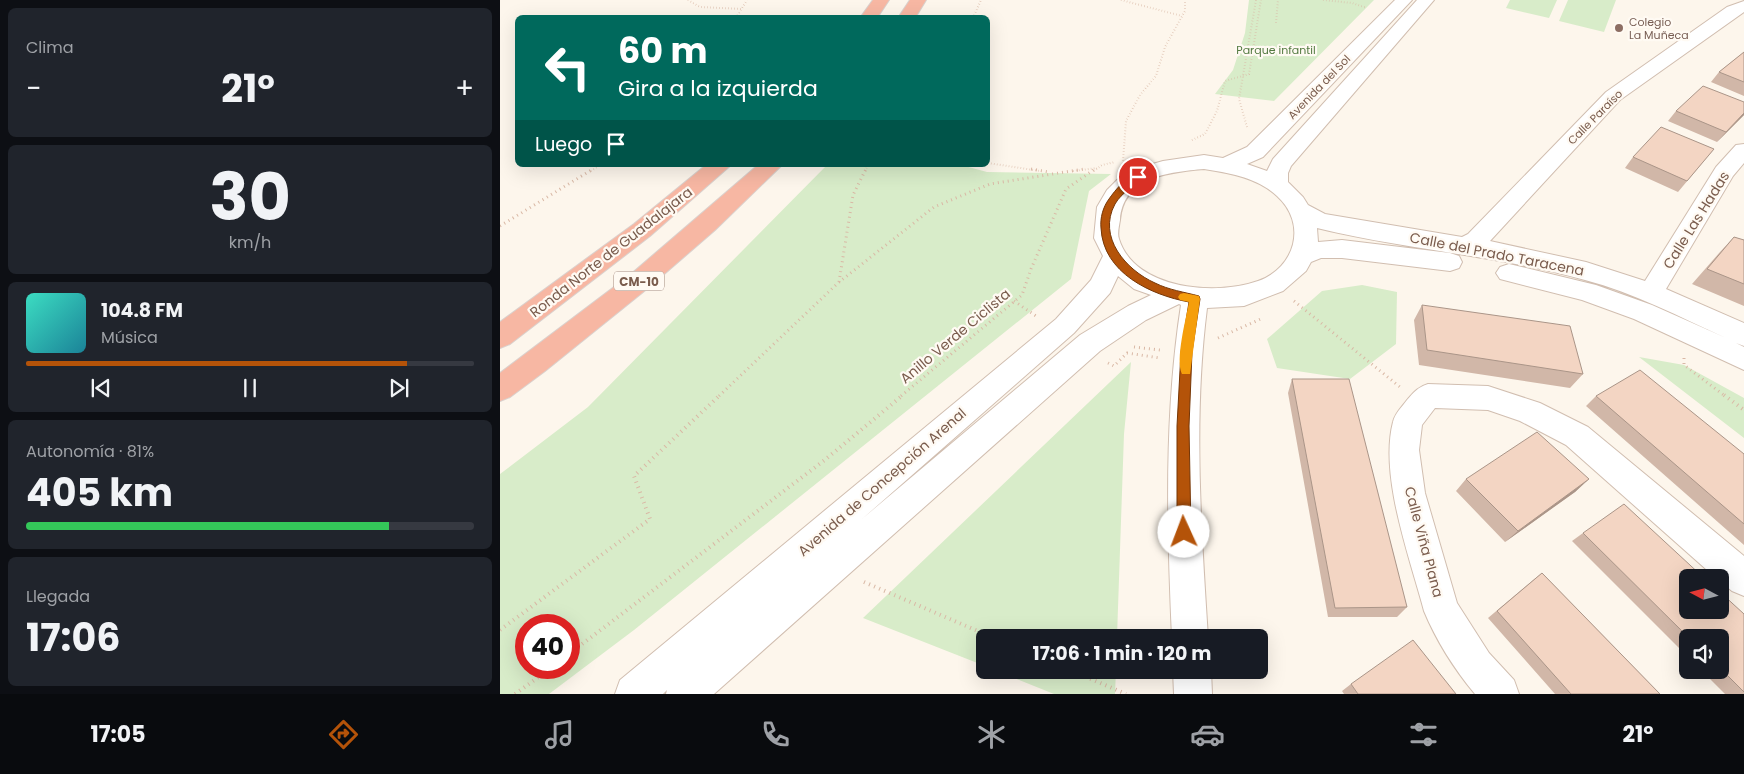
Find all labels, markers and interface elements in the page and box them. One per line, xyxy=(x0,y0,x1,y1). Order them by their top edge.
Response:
place label: Colegio La Muñeca xyxy=(1629,14,1689,43)
marker: Colegio La Muñeca xyxy=(1613,22,1625,34)
text: 60 m xyxy=(618,26,708,75)
icon: left xyxy=(535,35,600,100)
text: Clima xyxy=(26,36,74,59)
park label: Parque infantil xyxy=(1236,42,1316,58)
street label: Avenida del Sol xyxy=(1284,51,1354,123)
text: 21° xyxy=(221,62,275,115)
text: − xyxy=(26,69,41,108)
text: + xyxy=(455,69,474,108)
text: Gira a la izquierda xyxy=(618,73,818,104)
street label: Calle Paraíso xyxy=(1564,86,1626,148)
icon: arrive xyxy=(602,130,630,158)
text: Luego xyxy=(535,131,592,158)
text: 30 xyxy=(209,152,291,243)
pin xyxy=(1117,156,1159,198)
icon: arrive xyxy=(1124,163,1152,191)
street label: Calle Las Hadas xyxy=(1658,167,1734,273)
street label: Ronda Norte de Guadalajara xyxy=(526,182,696,322)
street label: Calle del Prado Taracena xyxy=(1408,227,1586,281)
text: km/h xyxy=(229,231,271,254)
road number: CM-10 xyxy=(614,272,664,290)
street label: Anillo Verde Ciclista xyxy=(896,284,1014,388)
text: 104.8 FM xyxy=(101,297,183,324)
text: Música xyxy=(101,326,158,349)
icon: previous xyxy=(87,374,115,402)
icon: pause xyxy=(236,374,264,402)
icon: next xyxy=(385,374,413,402)
street label: Avenida de Concepción Arenal xyxy=(794,403,970,561)
text: Autonomía · 81% xyxy=(26,440,154,463)
text: 405 km xyxy=(26,466,173,519)
street label: Calle Viña Plana xyxy=(1400,484,1448,600)
position arrow xyxy=(1157,505,1209,557)
north arrow xyxy=(1679,569,1729,619)
map controls xyxy=(1679,569,1729,679)
text: Llegada xyxy=(26,585,90,608)
text: 17:06 xyxy=(26,611,120,664)
speed limit sign: 40 xyxy=(515,614,580,679)
button: sound xyxy=(1679,629,1729,679)
text: 17:06 · 1 min · 120 m xyxy=(1033,640,1211,667)
icon: directions xyxy=(326,717,361,752)
icon: music xyxy=(542,717,577,752)
icon: phone xyxy=(758,717,793,752)
icon: climate xyxy=(974,717,1009,752)
icon: car xyxy=(1190,717,1225,752)
icon: filters xyxy=(1406,717,1441,752)
text: 17:05 xyxy=(91,719,145,750)
text: 21° xyxy=(1622,719,1653,750)

